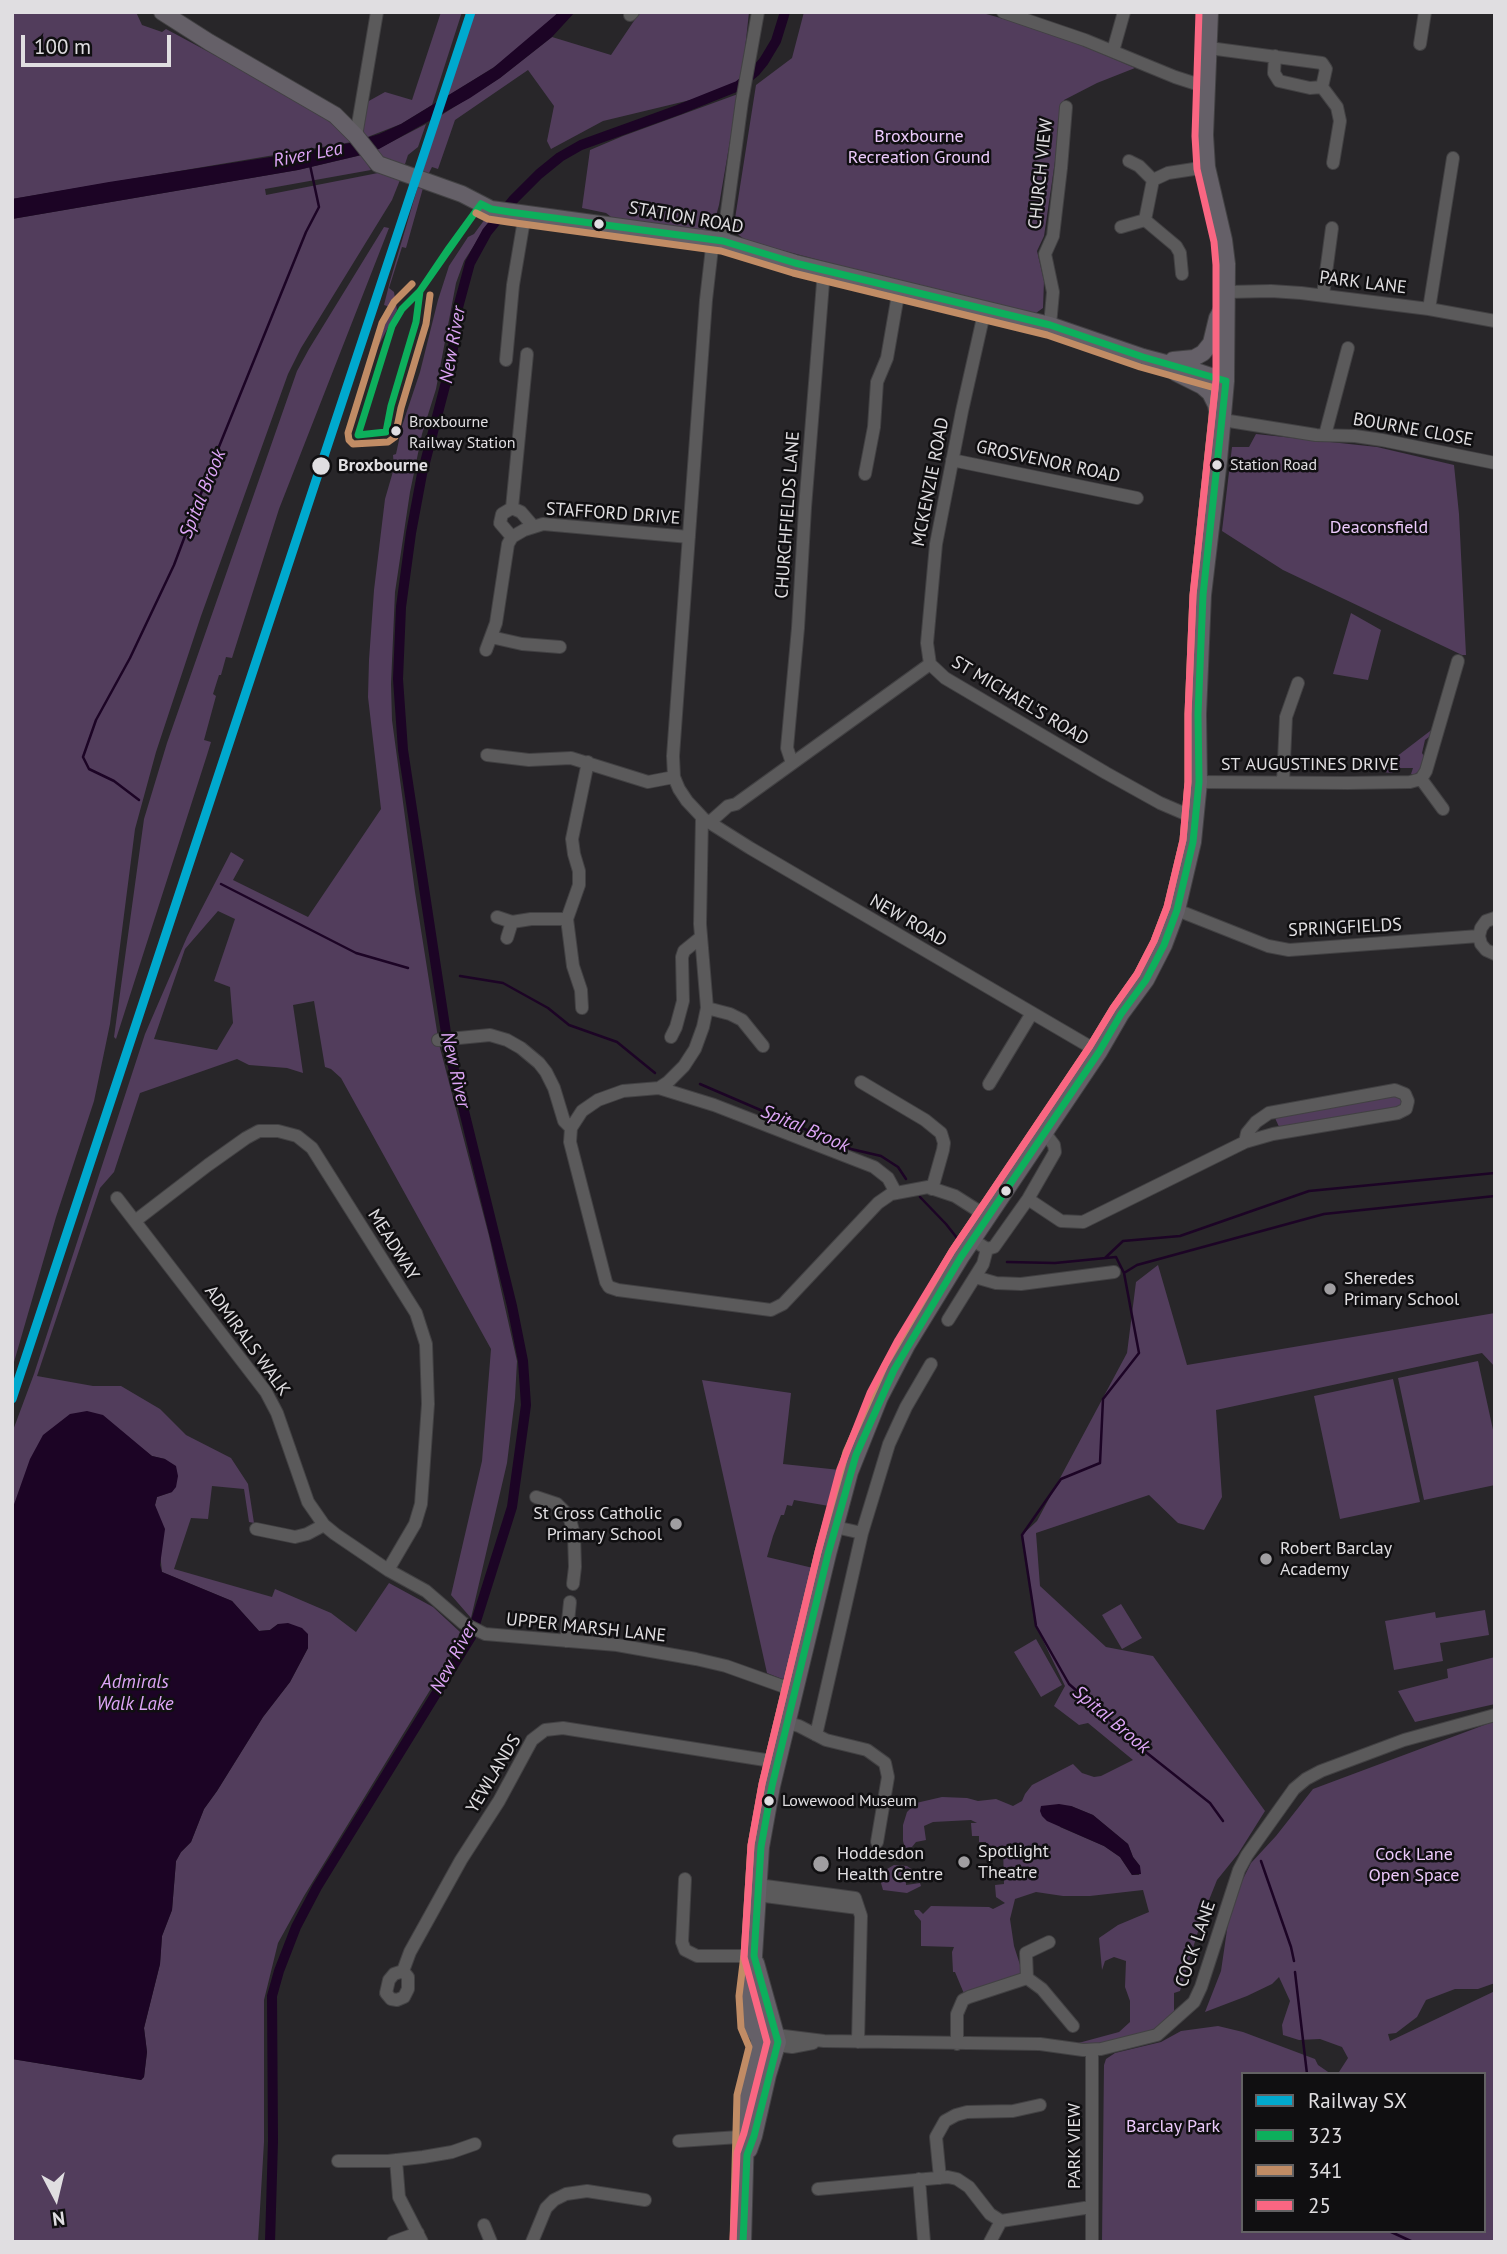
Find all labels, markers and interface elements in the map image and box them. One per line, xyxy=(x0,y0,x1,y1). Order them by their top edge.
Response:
scale bar xyxy=(24,21,175,65)
text: 100 m xyxy=(34,33,91,60)
street label: CHURCH VIEW xyxy=(1024,118,1058,230)
park label: Broxbourne Recreation Ground xyxy=(848,126,990,168)
water label: River Lea xyxy=(271,137,345,173)
street label: STATION ROAD xyxy=(627,197,745,239)
unlabelled marker xyxy=(592,217,606,231)
street label: PARK LANE xyxy=(1318,267,1408,299)
water label: New River xyxy=(435,305,471,385)
street label: BOURNE CLOSE xyxy=(1351,409,1475,451)
place label: Broxbourne Railway Station xyxy=(409,412,516,450)
street label: MCKENZIE ROAD xyxy=(908,416,954,548)
marker: Broxbourne Railway Station xyxy=(389,424,403,438)
street label: CHURCHFIELDS LANE xyxy=(771,431,805,599)
street label: GROSVENOR ROAD xyxy=(974,436,1122,488)
water label: Spital Brook xyxy=(175,446,231,542)
marker: Broxbourne xyxy=(310,455,332,477)
place label: Broxbourne xyxy=(338,455,428,477)
place label: Station Road xyxy=(1230,455,1317,475)
marker: Station Road xyxy=(1210,458,1224,472)
street label: STAFFORD DRIVE xyxy=(545,499,681,529)
park label: Deaconsfield xyxy=(1330,517,1428,539)
street label: ST MICHAEL'S ROAD xyxy=(948,652,1092,750)
street label: ST AUGUSTINES DRIVE xyxy=(1221,754,1399,776)
street label: NEW ROAD xyxy=(866,890,950,952)
street label: SPRINGFIELDS xyxy=(1288,914,1402,942)
water label: New River xyxy=(435,1030,475,1110)
water label: Spital Brook xyxy=(757,1100,853,1158)
unlabelled marker xyxy=(999,1184,1013,1198)
street label: MEADWAY xyxy=(363,1206,423,1284)
place label: Sheredes Primary School xyxy=(1344,1268,1459,1310)
street label: ADMIRALS WALK xyxy=(200,1281,294,1401)
marker: Sheredes Primary School xyxy=(1322,1281,1338,1297)
place label: St Cross Catholic Primary School xyxy=(533,1503,662,1546)
marker: St Cross Catholic Primary School xyxy=(668,1516,684,1532)
place label: Robert Barclay Academy xyxy=(1280,1538,1392,1580)
marker: Robert Barclay Academy xyxy=(1258,1551,1274,1567)
street label: UPPER MARSH LANE xyxy=(505,1609,667,1647)
water label: New River xyxy=(426,1618,482,1698)
water label: Admirals Walk Lake xyxy=(96,1672,174,1716)
water label: Spital Brook xyxy=(1068,1681,1154,1759)
street label: YEWLANDS xyxy=(462,1731,526,1817)
place label: Lowewood Museum xyxy=(782,1791,917,1811)
marker: Lowewood Museum xyxy=(762,1794,776,1808)
place label: Spotlight Theatre xyxy=(978,1841,1049,1884)
place label: Hoddesdon Health Centre xyxy=(837,1843,943,1885)
park label: Cock Lane Open Space xyxy=(1369,1844,1459,1886)
marker: Hoddesdon Health Centre xyxy=(811,1854,831,1874)
marker: Spotlight Theatre xyxy=(956,1854,972,1870)
street label: COCK LANE xyxy=(1171,1898,1221,1990)
legend xyxy=(1241,2072,1486,2233)
text: Railway SX xyxy=(1308,2087,1407,2114)
street label: PARK VIEW xyxy=(1064,2103,1086,2189)
park label: Barclay Park xyxy=(1126,2116,1220,2138)
text: 323 xyxy=(1308,2122,1342,2149)
text: 341 xyxy=(1308,2157,1342,2184)
north arrow xyxy=(21,2163,91,2233)
text: 25 xyxy=(1308,2192,1331,2219)
text: N xyxy=(51,2206,66,2232)

